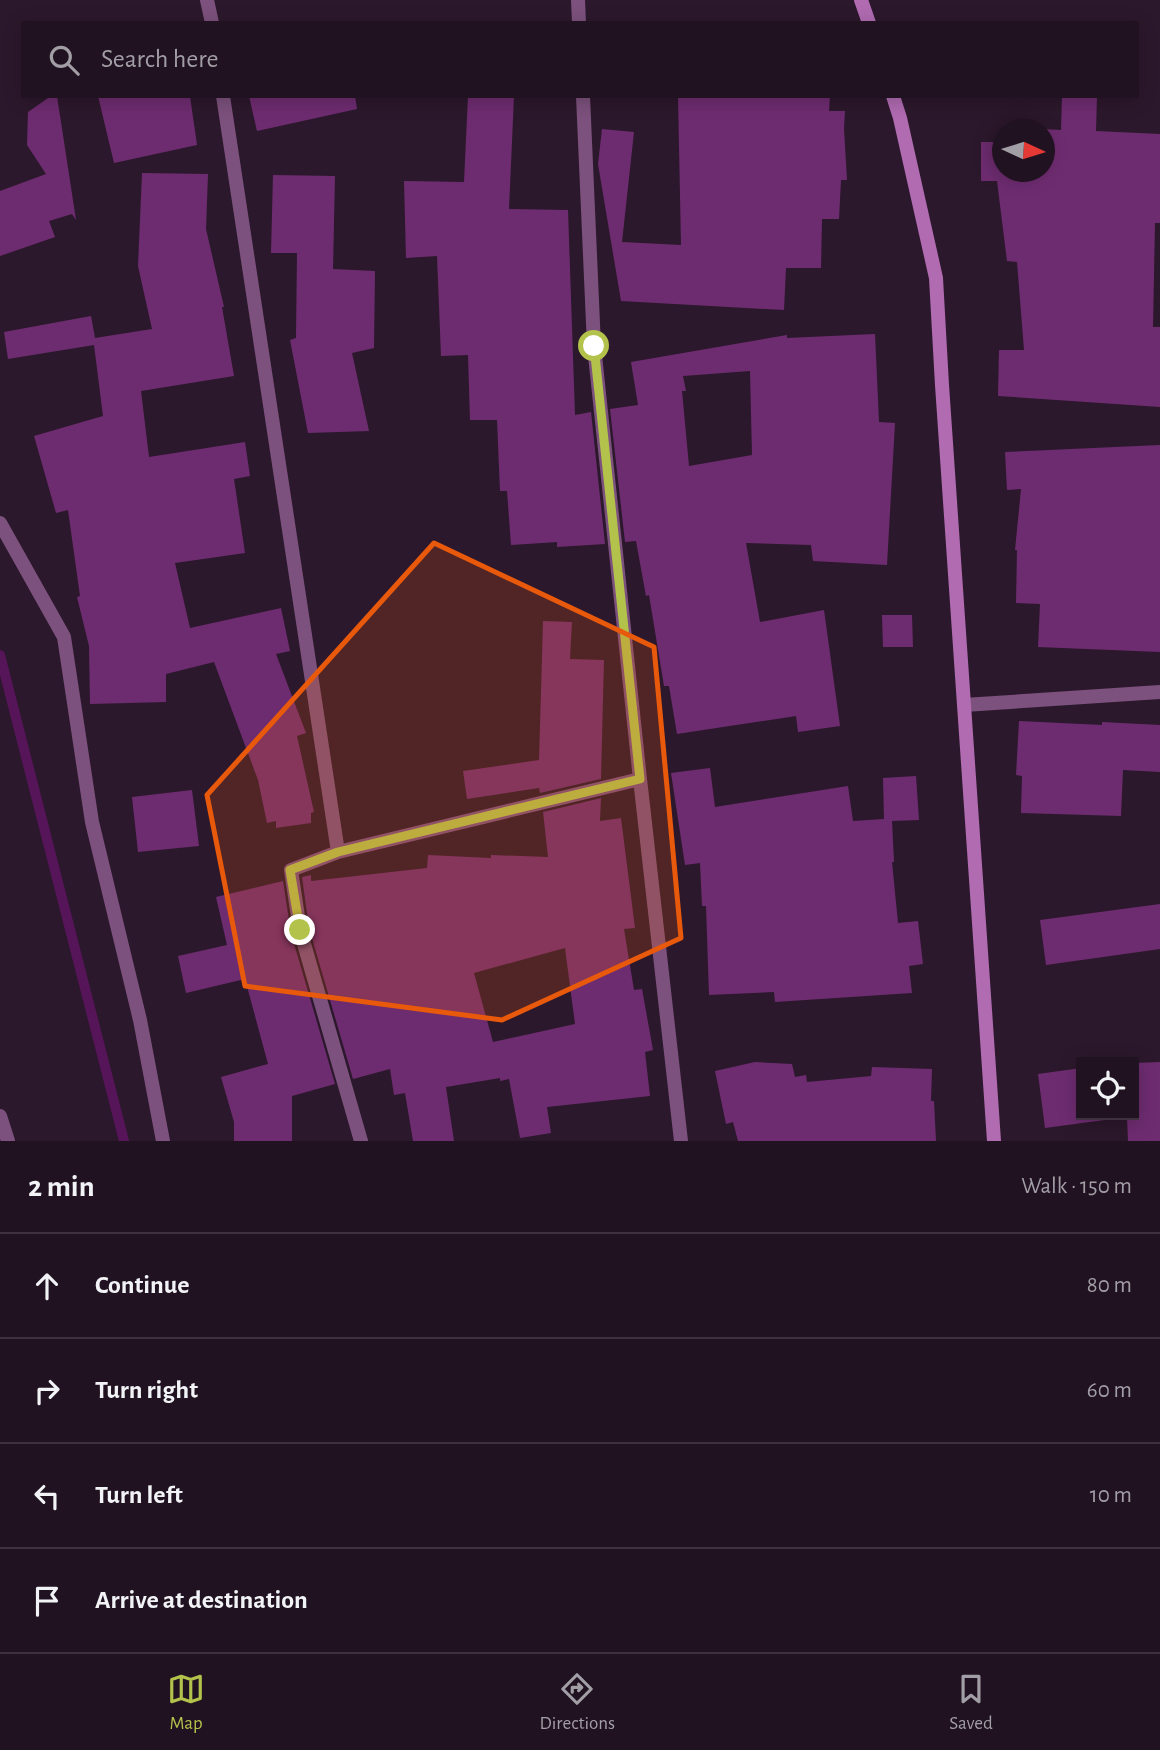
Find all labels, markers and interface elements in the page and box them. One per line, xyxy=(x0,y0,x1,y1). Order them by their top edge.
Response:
search box xyxy=(21,21,1139,98)
icon: search xyxy=(45,41,83,79)
text: Search here xyxy=(101,46,219,72)
north arrow xyxy=(992,119,1055,182)
route start xyxy=(578,330,609,361)
route end xyxy=(284,914,315,945)
map controls xyxy=(1076,1057,1139,1120)
button: locate xyxy=(1076,1057,1139,1120)
text: 2 min xyxy=(28,1172,95,1202)
text: Walk · 150 m xyxy=(1021,1175,1132,1198)
icon: ahead xyxy=(28,1267,66,1305)
text: Continue xyxy=(95,1272,190,1298)
text: 80 m xyxy=(1087,1274,1132,1297)
icon: right xyxy=(28,1372,66,1410)
text: Turn right xyxy=(95,1377,198,1403)
text: 60 m xyxy=(1087,1379,1132,1402)
icon: left xyxy=(28,1477,66,1515)
text: Turn left xyxy=(95,1482,183,1508)
text: 10 m xyxy=(1090,1484,1132,1507)
icon: arrive xyxy=(28,1582,66,1620)
text: Arrive at destination xyxy=(95,1587,308,1613)
tab: Map xyxy=(167,1670,205,1735)
tab: Directions xyxy=(539,1670,615,1735)
tab: Saved xyxy=(949,1670,993,1735)

